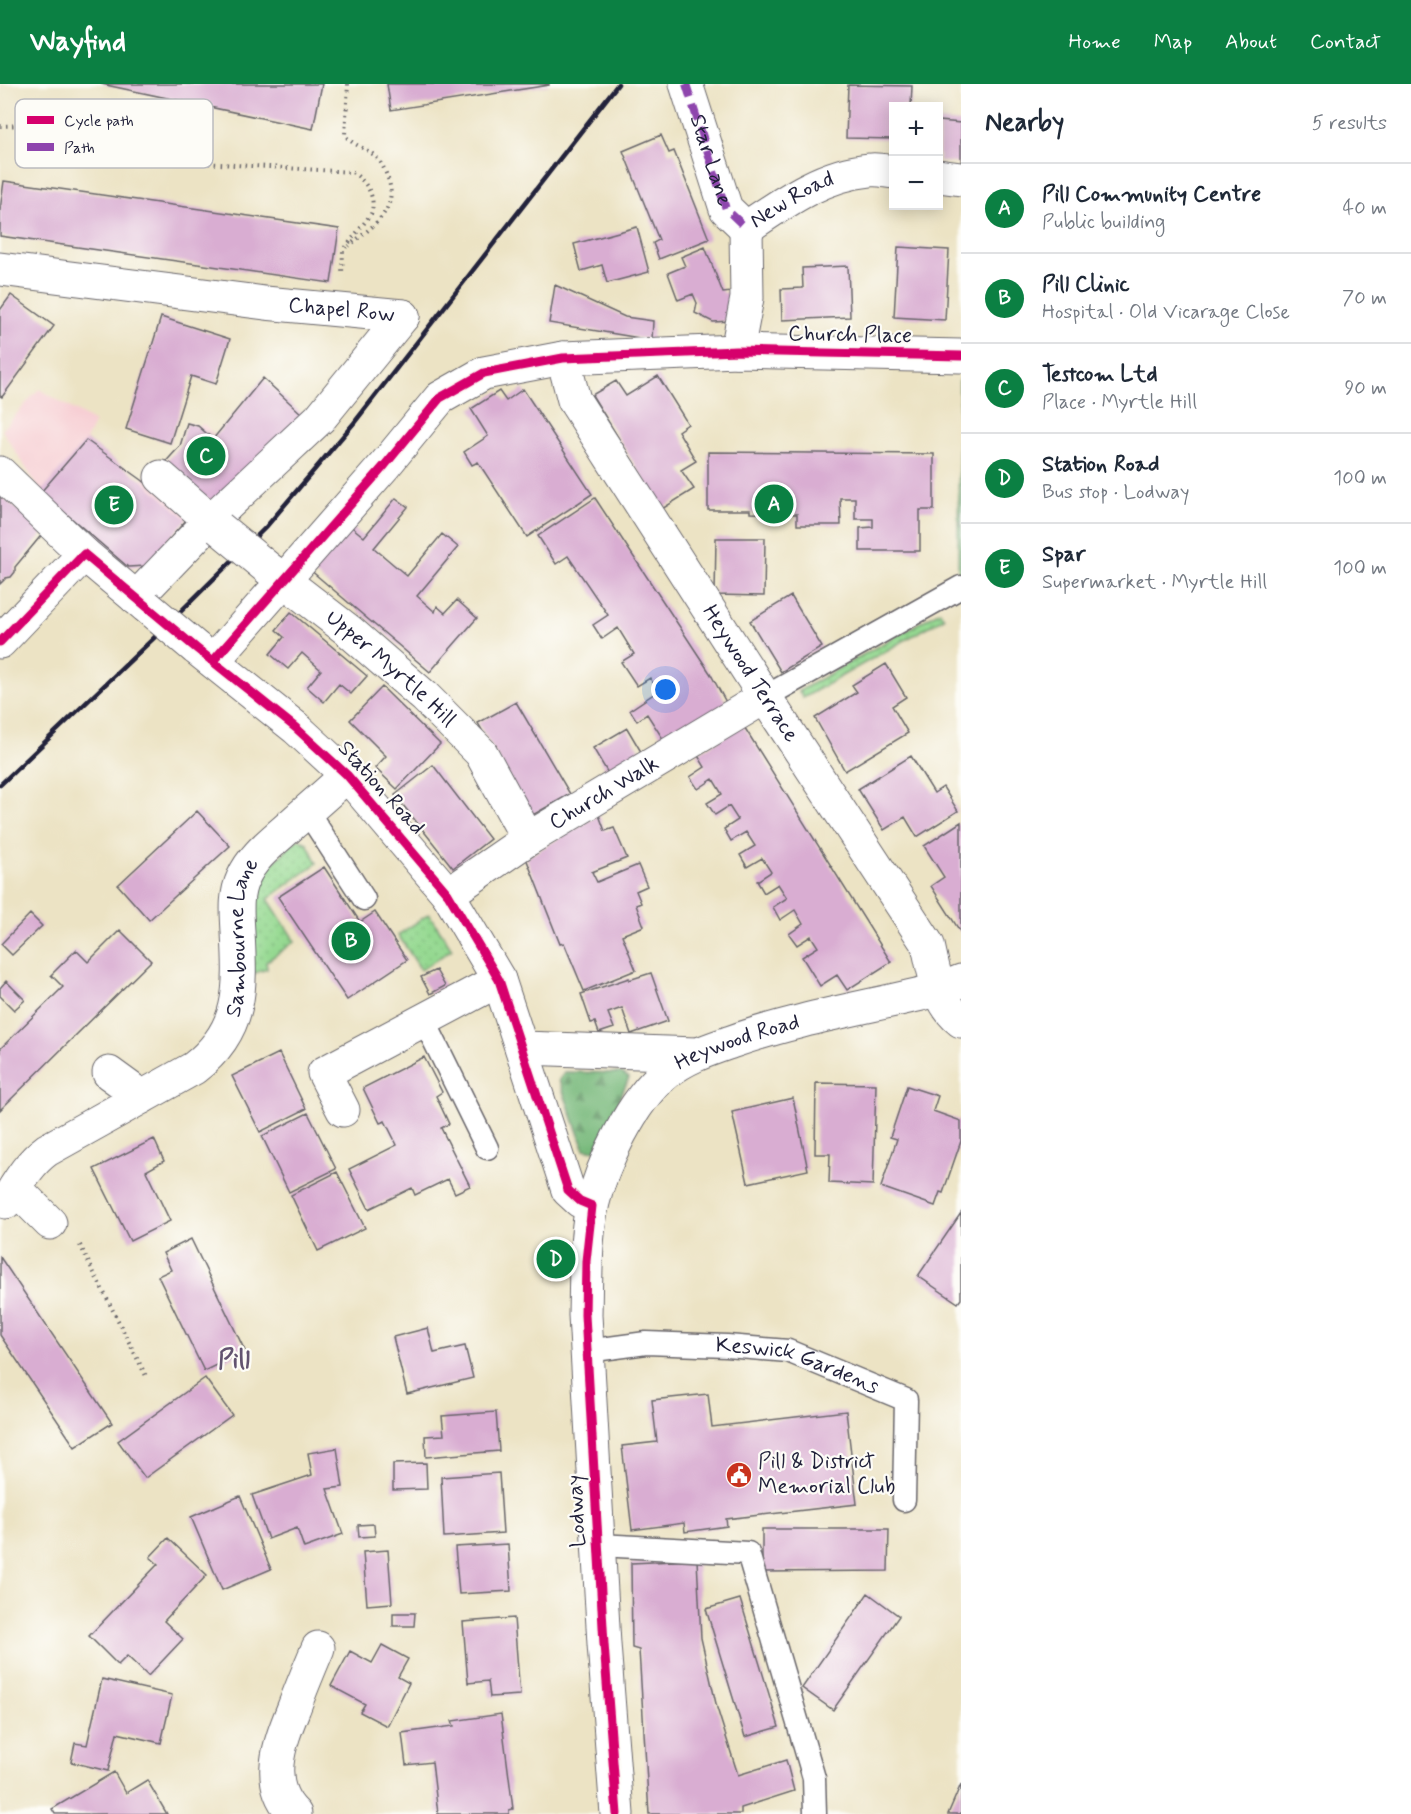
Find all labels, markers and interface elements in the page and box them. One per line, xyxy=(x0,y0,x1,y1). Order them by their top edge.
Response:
text: Wayfind xyxy=(30,24,126,61)
text: Home xyxy=(1069,28,1121,56)
text: Map xyxy=(1154,28,1192,56)
text: About xyxy=(1225,28,1277,56)
text: Contact xyxy=(1310,28,1381,56)
legend xyxy=(15,99,213,168)
map controls xyxy=(889,102,943,210)
button: + xyxy=(889,102,943,156)
text: Nearby xyxy=(985,106,1064,140)
text: 5 results xyxy=(1312,110,1387,137)
text: Cycle path xyxy=(64,111,134,132)
street label: Star Lane xyxy=(683,111,738,209)
text: Path xyxy=(64,138,95,159)
button: − xyxy=(889,156,943,210)
street label: New Road xyxy=(744,165,838,235)
text: Pill Community Centre xyxy=(1042,181,1261,209)
text: A xyxy=(998,195,1011,222)
text: 40 m xyxy=(1343,195,1387,222)
text: Public building xyxy=(1042,209,1165,236)
text: Pill Clinic xyxy=(1042,271,1130,299)
text: B xyxy=(998,285,1011,312)
text: 70 m xyxy=(1342,285,1387,312)
street label: Chapel Row xyxy=(287,291,396,329)
text: Hospital · Old Vicarage Close xyxy=(1042,299,1290,326)
street label: Church Place xyxy=(788,320,912,350)
text: Testcom Ltd xyxy=(1042,361,1158,389)
text: C xyxy=(997,375,1012,402)
text: 90 m xyxy=(1344,375,1387,402)
text: Place · Myrtle Hill xyxy=(1042,389,1197,416)
pin: C xyxy=(186,434,226,478)
text: Station Road xyxy=(1042,451,1159,479)
text: D xyxy=(998,465,1011,492)
text: 100 m xyxy=(1333,465,1387,492)
text: Bus stop · Lodway xyxy=(1042,479,1190,506)
pin: E xyxy=(94,482,134,528)
pin: A xyxy=(754,482,794,526)
text: Spar xyxy=(1042,541,1085,569)
text: E xyxy=(999,555,1010,582)
text: 100 m xyxy=(1333,555,1387,582)
text: Supermarket · Myrtle Hill xyxy=(1042,569,1267,596)
street label: Heywood Terrace xyxy=(696,600,805,748)
street label: Upper Myrtle Hill xyxy=(320,604,462,734)
your location xyxy=(651,675,680,704)
street label: Station Road xyxy=(331,735,431,841)
street label: Church Walk xyxy=(544,750,664,837)
street label: Sambourne Lane xyxy=(219,852,265,1020)
pin: B xyxy=(332,918,370,964)
street label: Heywood Road xyxy=(670,1008,803,1077)
pin: D xyxy=(536,1236,576,1282)
street label: Keswick Gardens xyxy=(715,1332,883,1401)
district label: Pill xyxy=(218,1344,250,1378)
place label: Pill & District Memorial Club xyxy=(758,1448,895,1501)
public building icon: Pill & District Memorial Club xyxy=(724,1460,754,1490)
street label: Lodway xyxy=(561,1474,593,1548)

